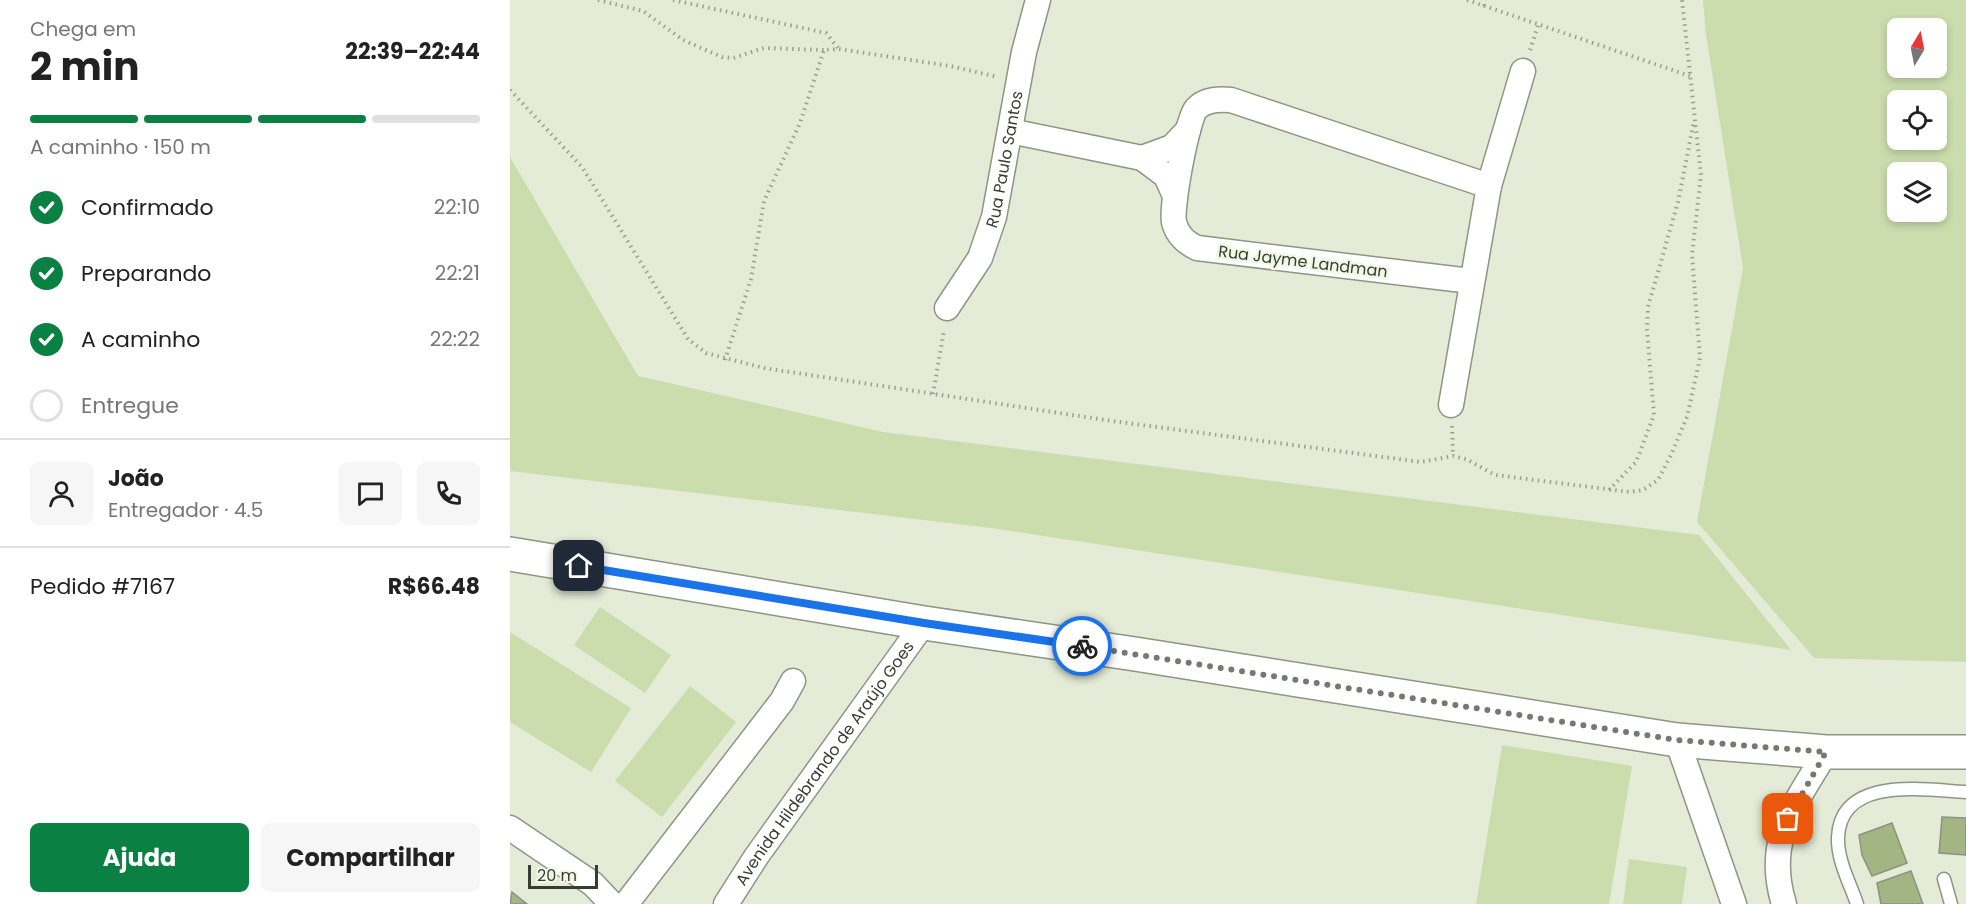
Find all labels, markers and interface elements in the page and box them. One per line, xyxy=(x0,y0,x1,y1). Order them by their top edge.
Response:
text: Chega em xyxy=(30,15,136,43)
north arrow xyxy=(1887,18,1947,78)
map controls xyxy=(1887,18,1947,222)
text: 22:39–22:44 xyxy=(345,36,480,67)
text: 2 min xyxy=(30,39,140,94)
street label: Rua Paulo Santos xyxy=(980,89,1029,231)
button: locate xyxy=(1887,90,1947,150)
text: A caminho · 150 m xyxy=(30,133,211,161)
button: layers xyxy=(1887,162,1947,222)
icon: check xyxy=(30,191,63,224)
text: Confirmado xyxy=(81,192,214,223)
text: 22:10 xyxy=(434,193,480,221)
street label: Rua Jayme Landman xyxy=(1217,240,1389,283)
icon: check xyxy=(30,257,63,290)
text: Preparando xyxy=(81,258,211,289)
text: 22:21 xyxy=(435,259,480,287)
icon: check xyxy=(30,323,63,356)
text: A caminho xyxy=(81,324,200,355)
text: 22:22 xyxy=(430,325,480,353)
text: Entregue xyxy=(81,390,179,421)
button: person xyxy=(30,462,93,525)
button: chat xyxy=(339,462,402,525)
button: phone xyxy=(417,462,480,525)
text: João xyxy=(108,463,164,494)
text: Entregador · 4.5 xyxy=(108,496,263,524)
pin xyxy=(553,540,604,591)
icon: home xyxy=(562,549,595,582)
text: Pedido #7167 xyxy=(30,571,175,602)
text: R$66.48 xyxy=(388,571,480,602)
courier xyxy=(1052,616,1112,676)
icon: bike xyxy=(1066,630,1099,663)
street label: Avenida Hildebrando de Araújo Goes xyxy=(730,636,920,890)
pin xyxy=(1762,793,1813,844)
icon: bag xyxy=(1771,802,1804,835)
button: Ajuda xyxy=(30,823,249,892)
button: Compartilhar xyxy=(261,823,480,892)
scale bar xyxy=(528,862,598,890)
text: 20 m xyxy=(537,864,577,887)

